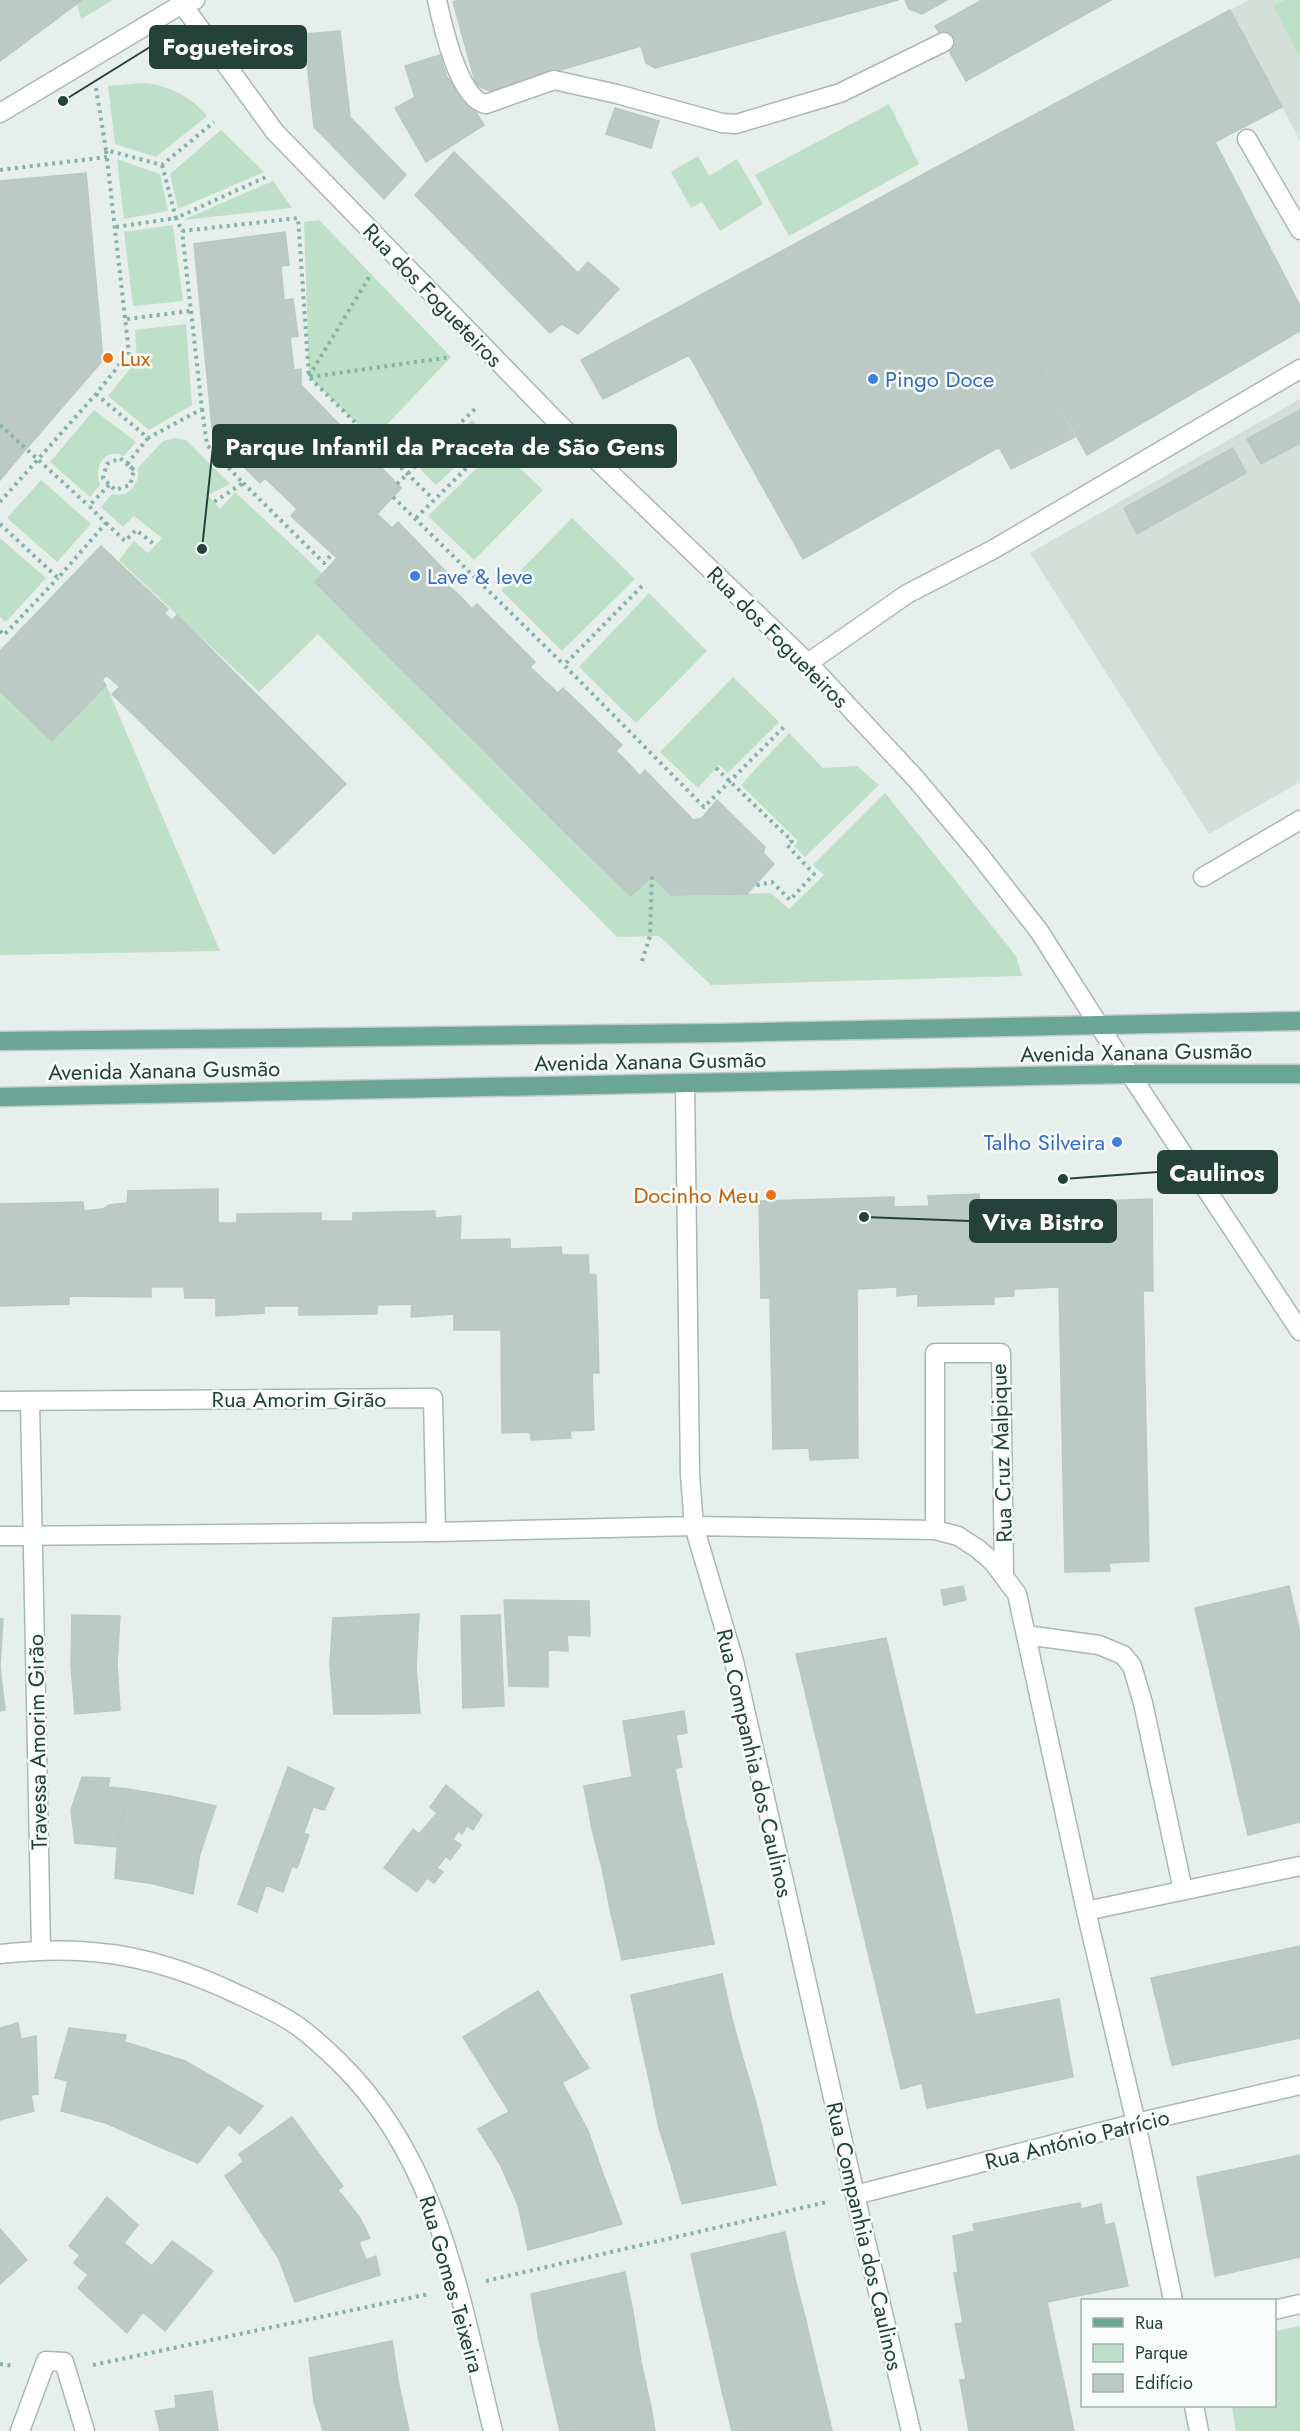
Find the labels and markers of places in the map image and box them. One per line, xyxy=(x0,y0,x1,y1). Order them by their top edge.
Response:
callout: Fogueteiros xyxy=(150,26,306,68)
place label: Lux xyxy=(120,342,151,374)
marker: Lux xyxy=(101,351,115,365)
place label: Pingo Doce xyxy=(885,363,994,395)
marker: Pingo Doce xyxy=(866,372,880,386)
callout: Parque Infantil da Praceta de São Gens xyxy=(213,425,676,467)
place label: Lave & leve xyxy=(427,560,533,592)
marker: Lave & leve xyxy=(408,569,422,583)
place label: Talho Silveira xyxy=(984,1126,1105,1158)
marker: Talho Silveira xyxy=(1110,1135,1124,1149)
callout: Caulinos xyxy=(1158,1151,1277,1193)
place label: Docinho Meu xyxy=(633,1179,759,1211)
marker: Docinho Meu xyxy=(764,1188,778,1202)
callout: Viva Bistro xyxy=(970,1200,1116,1242)

